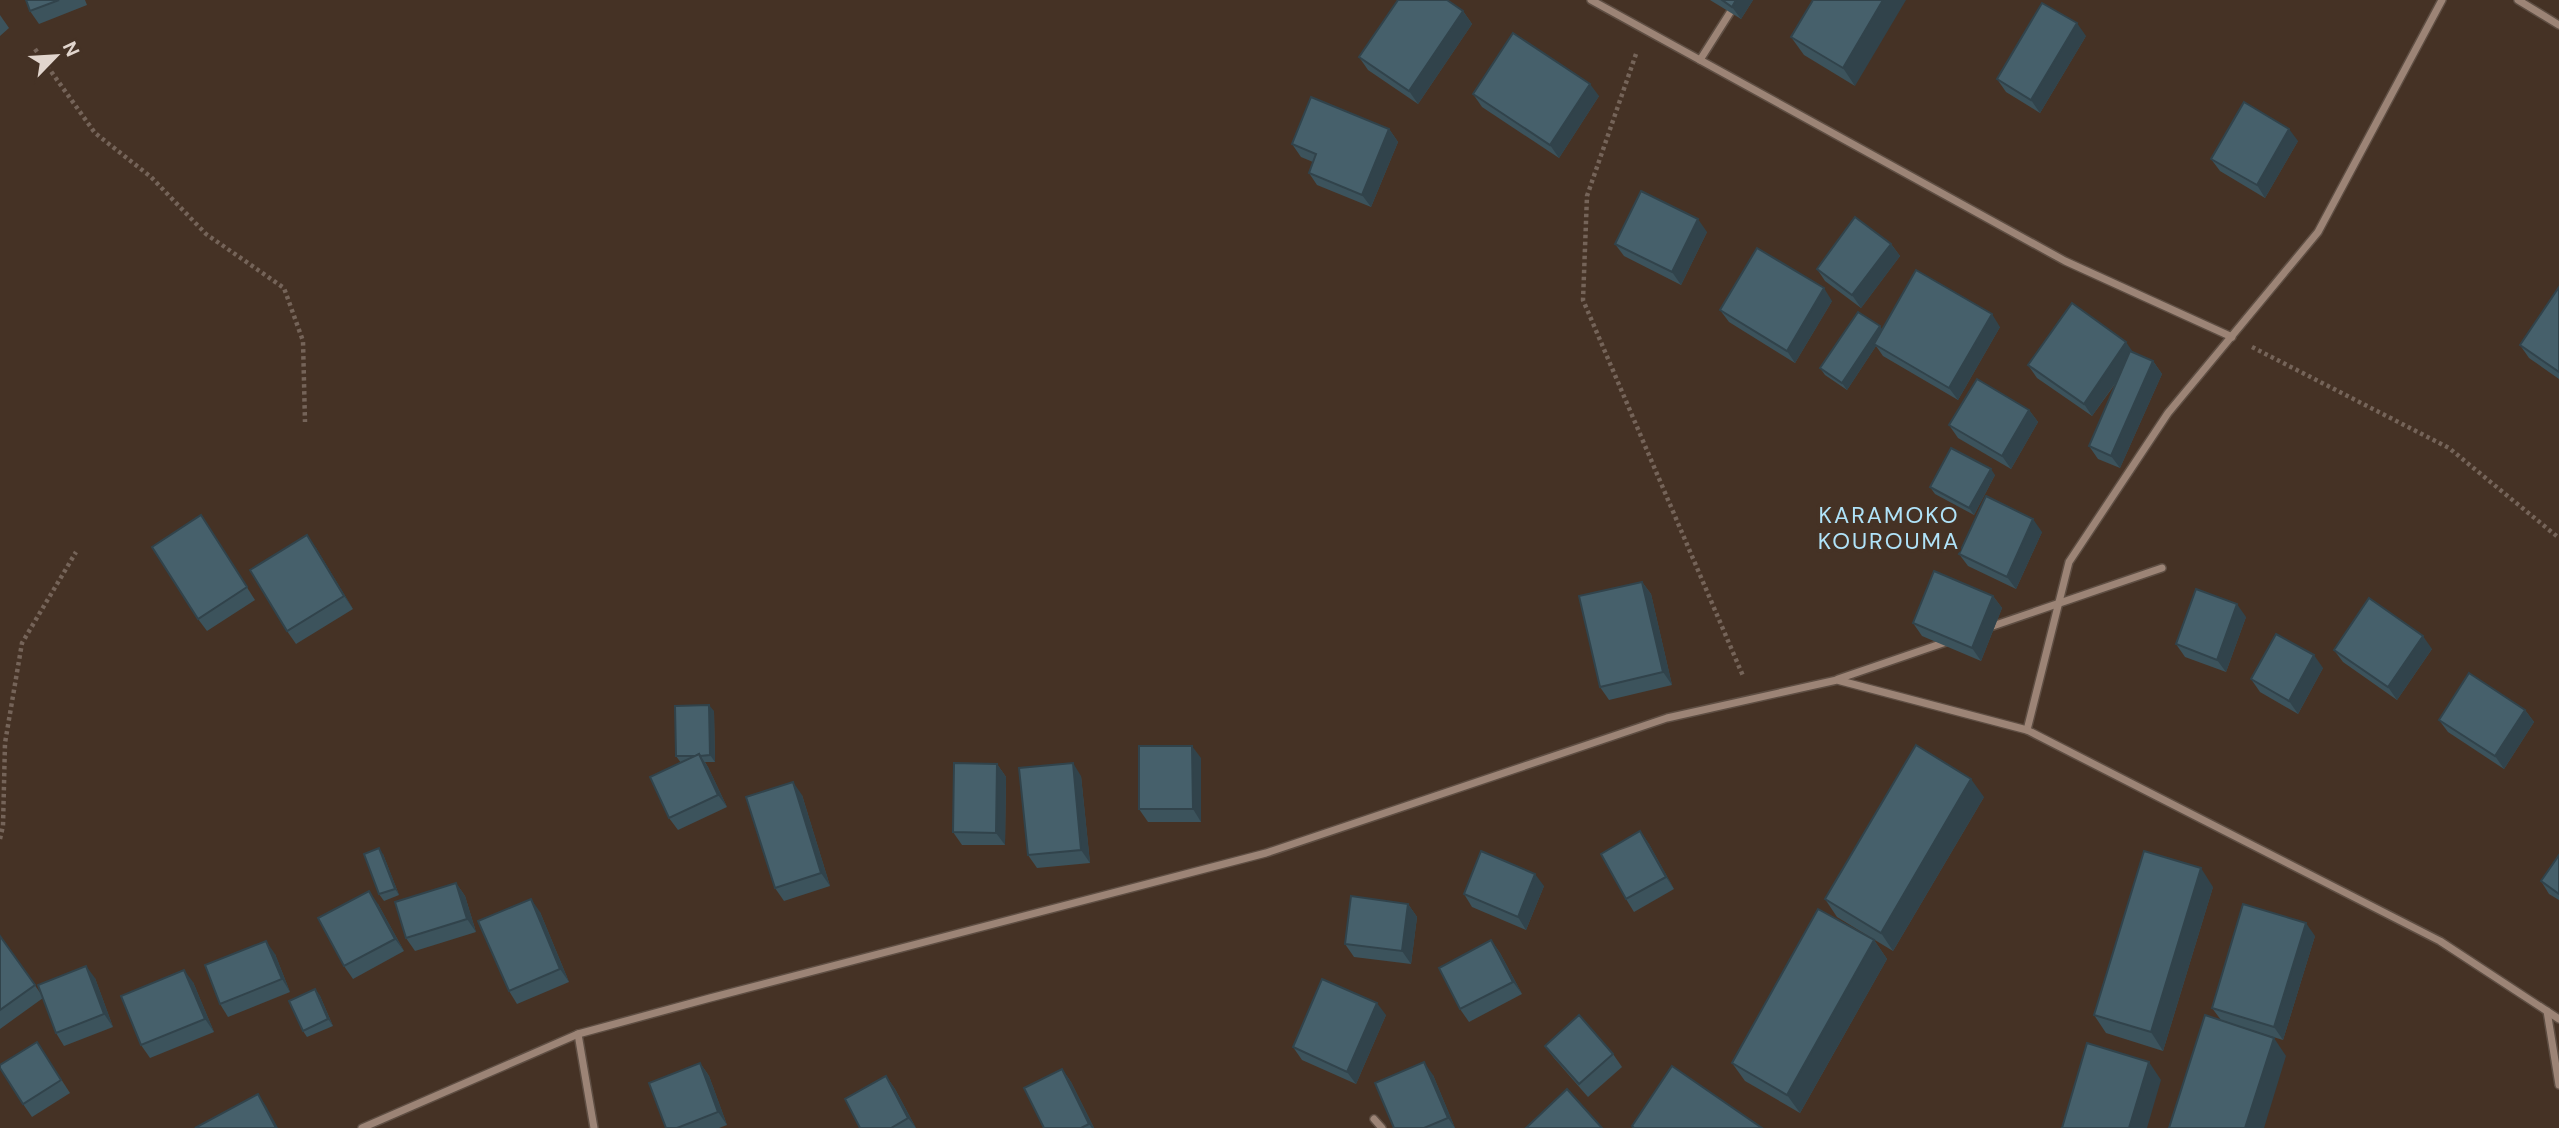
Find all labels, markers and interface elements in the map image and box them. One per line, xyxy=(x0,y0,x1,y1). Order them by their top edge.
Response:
north arrow xyxy=(21,21,91,91)
text: N xyxy=(57,37,85,61)
district label: KARAMOKO KOUROUMA xyxy=(1818,500,1960,556)

